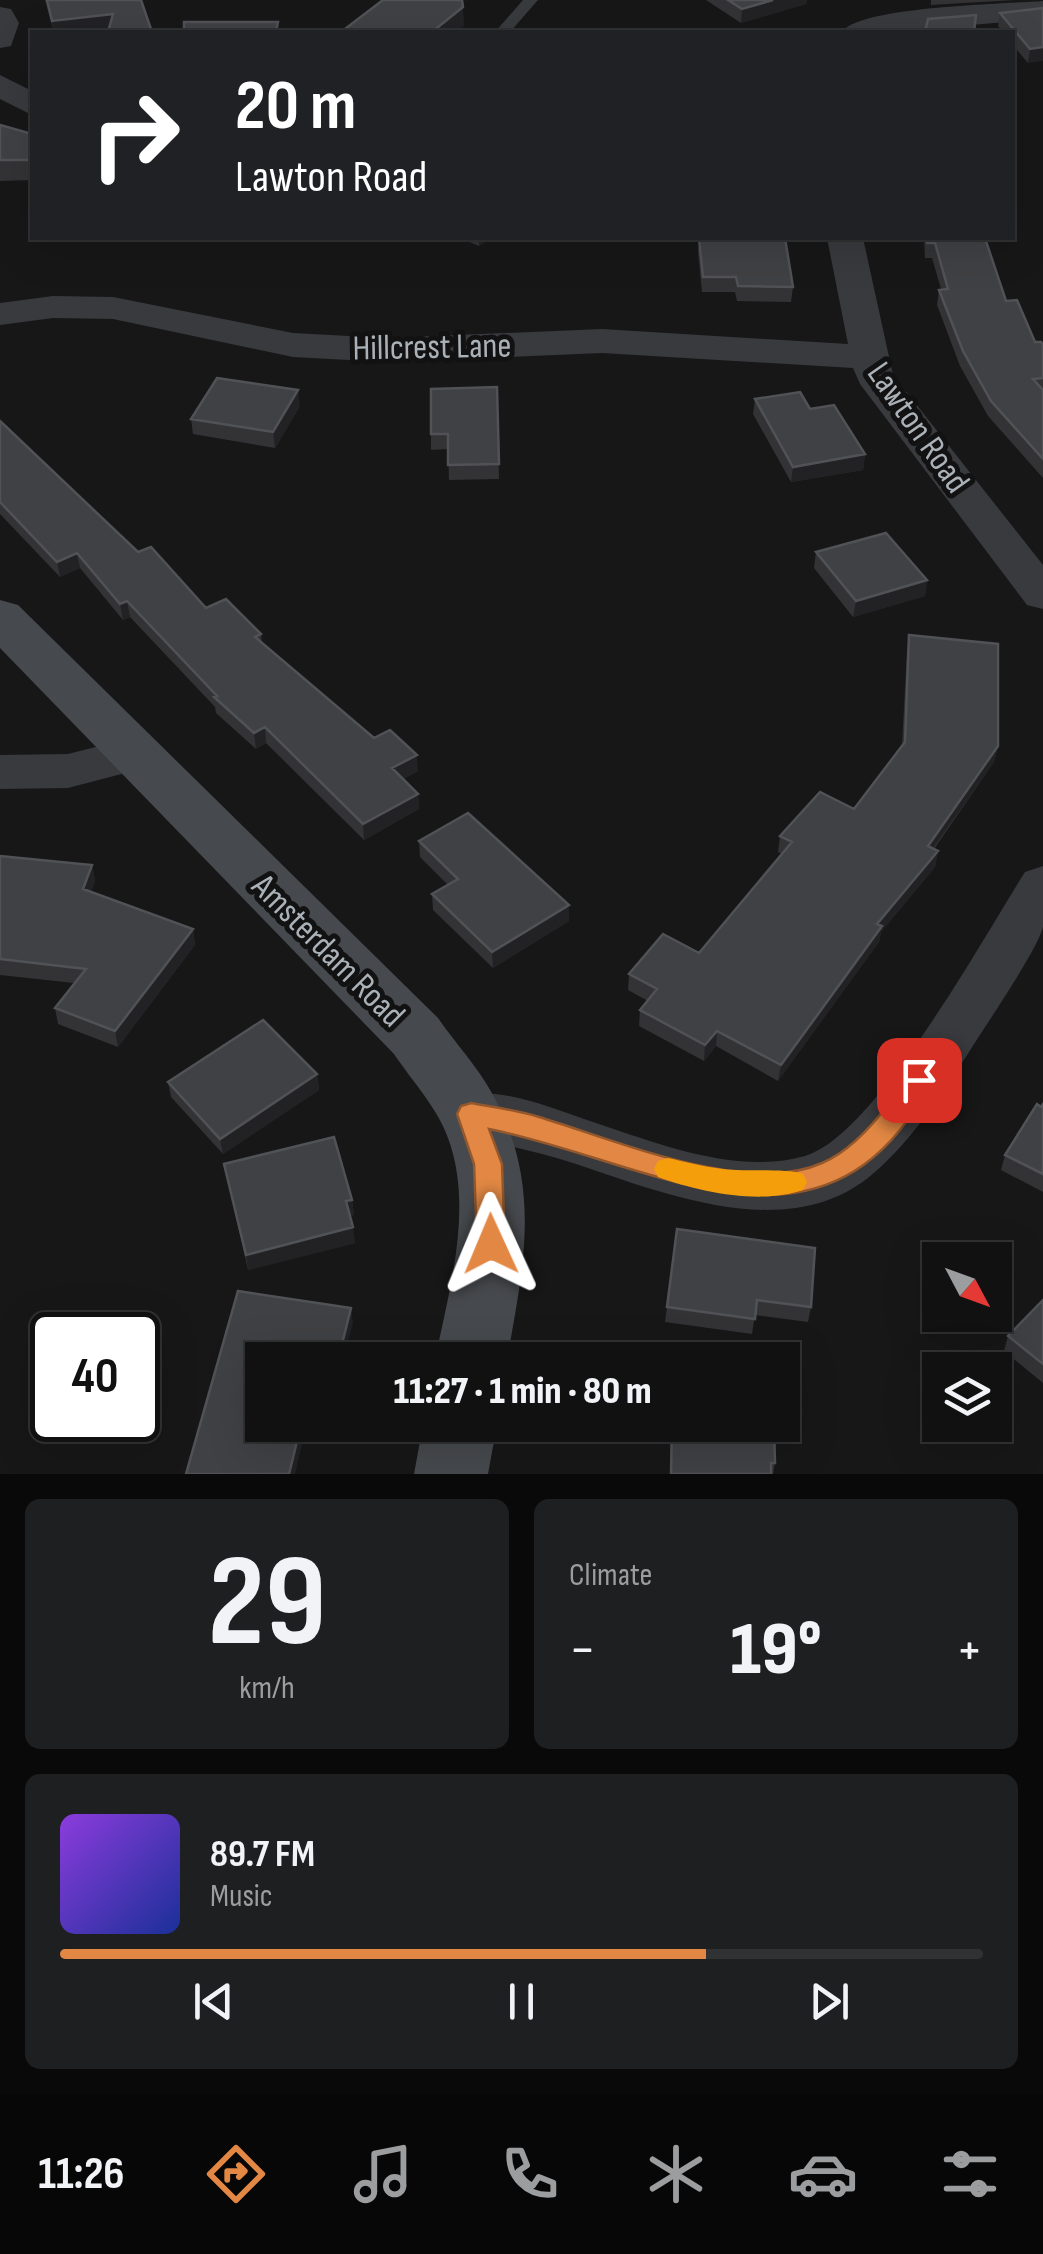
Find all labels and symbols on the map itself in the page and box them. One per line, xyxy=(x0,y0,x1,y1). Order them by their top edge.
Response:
street label: Hillcrest Lane xyxy=(352,325,512,370)
street label: Lawton Road xyxy=(857,354,978,501)
street label: Amsterdam Road xyxy=(242,865,414,1037)
pin xyxy=(877,1038,962,1123)
position arrow xyxy=(439,1192,543,1296)
north arrow xyxy=(922,1242,1012,1332)
speed limit sign: 40 xyxy=(30,1312,160,1442)

